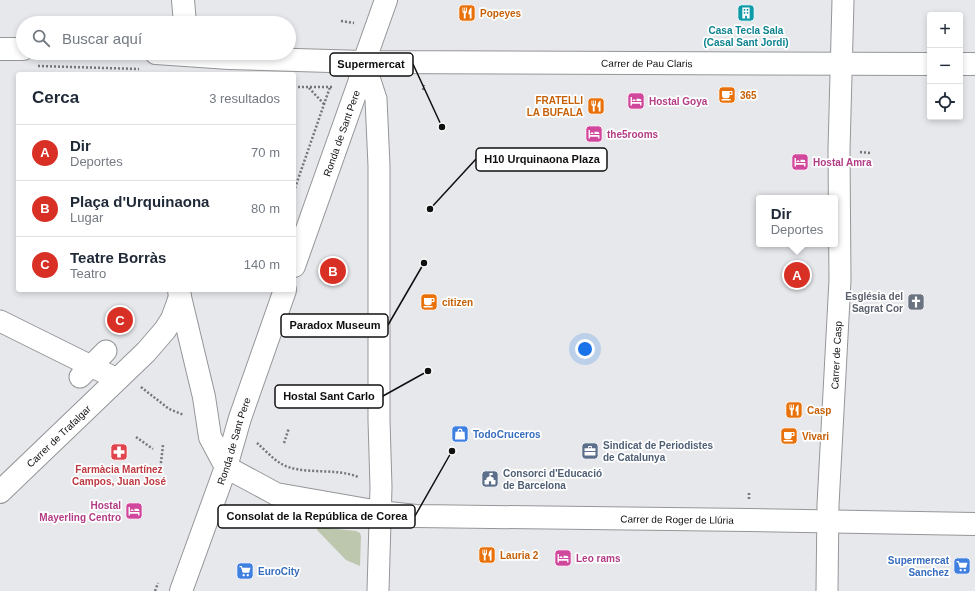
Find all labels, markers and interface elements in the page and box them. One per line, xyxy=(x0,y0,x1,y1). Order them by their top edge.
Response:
restaurant icon: Popeyes xyxy=(457,3,477,23)
building icon: Casa Tecla Sala (Casal Sant Jordi) xyxy=(736,3,756,23)
place label: Popeyes xyxy=(480,8,522,19)
map controls xyxy=(927,12,963,120)
button: + xyxy=(927,12,963,48)
search box xyxy=(16,16,296,60)
place label: Casa Tecla Sala (Casal Sant Jordi) xyxy=(703,25,789,48)
icon: search xyxy=(30,27,52,49)
text: Buscar aquí xyxy=(62,30,142,47)
button: − xyxy=(927,48,963,84)
callout: Supermercat xyxy=(330,53,413,76)
text: Supermercat xyxy=(337,58,405,70)
street label: Carrer de Pau Claris xyxy=(601,58,692,69)
button: locate xyxy=(927,84,963,120)
cafe icon: 365 xyxy=(717,85,737,105)
text: Cerca xyxy=(32,88,79,107)
street label: Ronda de Sant Pere xyxy=(321,88,362,178)
place label: 365 xyxy=(740,90,757,101)
text: 3 resultados xyxy=(209,91,280,106)
hotel icon: Hostal Goya xyxy=(626,91,646,111)
place label: FRATELLI LA BUFALA xyxy=(527,95,583,118)
restaurant icon: FRATELLI LA BUFALA xyxy=(586,96,606,116)
place label: Hostal Goya xyxy=(649,96,708,107)
hotel icon: the5rooms xyxy=(584,124,604,144)
place label: the5rooms xyxy=(607,129,659,140)
text: Dir xyxy=(70,137,91,154)
text: A xyxy=(40,145,50,160)
text: 70 m xyxy=(251,145,280,160)
callout: H10 Urquinaona Plaza xyxy=(476,148,607,171)
hotel icon: Hostal Amra xyxy=(790,152,810,172)
text: H10 Urquinaona Plaza xyxy=(484,153,601,165)
text: Deportes xyxy=(70,154,123,169)
place label: Hostal Amra xyxy=(813,157,872,168)
text: Plaça d'Urquinaona xyxy=(70,193,209,210)
popup xyxy=(756,195,838,247)
text: B xyxy=(40,201,50,216)
text: 80 m xyxy=(251,201,280,216)
text: Dir xyxy=(771,205,791,222)
text: Lugar xyxy=(70,210,103,225)
text: Deportes xyxy=(771,222,823,237)
text: Teatre Borràs xyxy=(70,249,166,266)
pin: B xyxy=(320,256,346,286)
text: C xyxy=(40,257,50,272)
text: 140 m xyxy=(244,257,280,272)
pin: A xyxy=(784,260,810,290)
text: Teatro xyxy=(70,266,106,281)
place label: Església del Sagrat Cor xyxy=(845,291,903,314)
cafe icon: citizen xyxy=(419,292,439,312)
church icon: Església del Sagrat Cor xyxy=(906,292,926,312)
place label: citizen xyxy=(442,297,473,308)
pin: C xyxy=(107,305,133,335)
callout: Paradox Museum xyxy=(281,314,388,337)
text: Paradox Museum xyxy=(289,319,381,331)
street label: Carrer de Casp xyxy=(829,320,844,390)
your location xyxy=(575,339,595,359)
callout: Hostal Sant Carlo xyxy=(275,385,383,408)
text: Hostal Sant Carlo xyxy=(283,390,375,402)
street label: Ronda de Sant Pere xyxy=(215,396,253,486)
restaurant icon: Casp xyxy=(784,400,804,420)
street label: Carrer de Trafalgar xyxy=(24,403,94,470)
place label: Casp xyxy=(807,405,831,416)
shop icon: TodoCruceros xyxy=(450,424,470,444)
cafe icon: Vivari xyxy=(779,426,799,446)
place label: TodoCruceros xyxy=(473,429,541,440)
place label: Vivari xyxy=(802,431,829,442)
place label: Sindicat de Periodistes de Catalunya xyxy=(603,440,713,463)
office icon: Sindicat de Periodistes de Catalunya xyxy=(580,441,600,461)
pharmacy icon: Farmàcia Martínez Campos, Juan José xyxy=(109,442,129,462)
place label: Farmàcia Martínez Campos, Juan José xyxy=(72,464,166,487)
place label: Consorci d'Educació de Barcelona xyxy=(503,468,602,491)
public building icon: Consorci d'Educació de Barcelona xyxy=(480,469,500,489)
place label: Hostal Mayerling Centro xyxy=(39,500,121,523)
hotel icon: Hostal Mayerling Centro xyxy=(124,501,144,521)
callout: Consolat de la República de Corea xyxy=(218,505,415,528)
text: Consolat de la República de Corea xyxy=(227,510,408,522)
street label: Carrer de Roger de Llúria xyxy=(620,513,734,526)
restaurant icon: Lauria 2 xyxy=(477,545,497,565)
hotel icon: Leo rams xyxy=(553,548,573,568)
place label: Lauria 2 xyxy=(500,550,539,561)
place label: Leo rams xyxy=(576,553,621,564)
place label: Supermercat Sanchez xyxy=(888,555,950,578)
supermarket icon: Supermercat Sanchez xyxy=(952,556,972,576)
supermarket icon: EuroCity xyxy=(235,561,255,581)
place label: EuroCity xyxy=(258,566,300,577)

